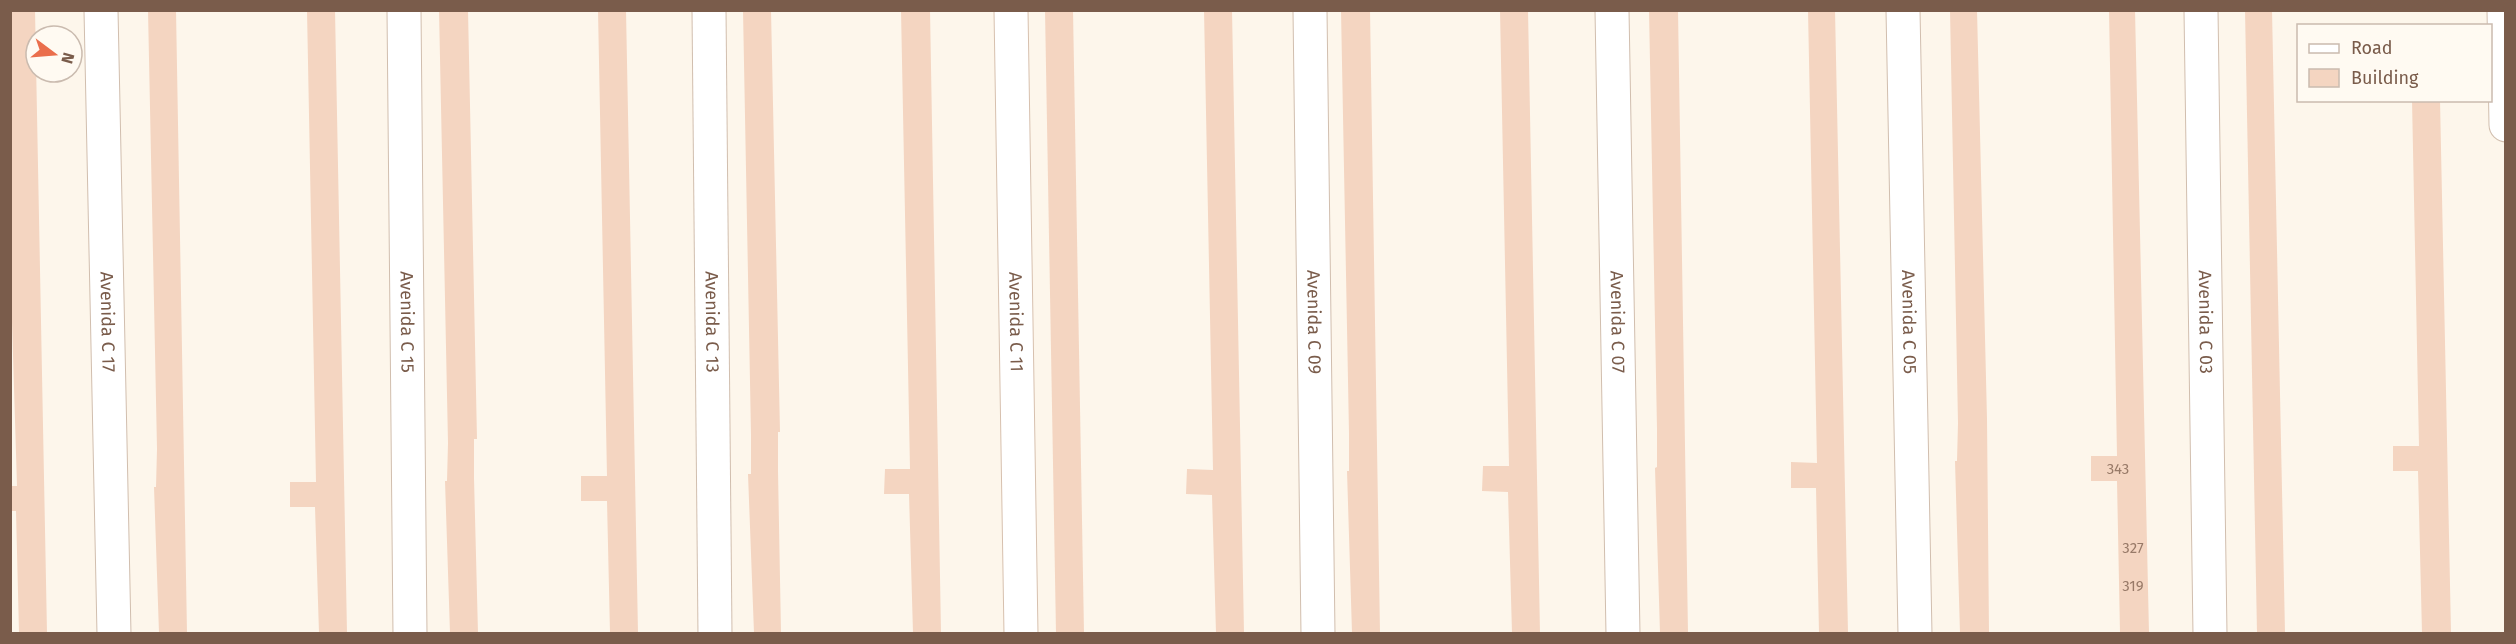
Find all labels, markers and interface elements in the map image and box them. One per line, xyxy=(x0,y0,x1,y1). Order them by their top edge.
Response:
north arrow xyxy=(24,24,84,84)
legend xyxy=(2297,24,2492,102)
text: Road xyxy=(2351,37,2393,59)
text: N xyxy=(57,50,79,66)
text: Building xyxy=(2351,67,2419,89)
street label: Avenida C 09 xyxy=(1302,270,1326,374)
street label: Avenida C 05 xyxy=(1897,270,1921,374)
street label: Avenida C 03 xyxy=(2194,270,2217,374)
street label: Avenida C 17 xyxy=(95,271,120,372)
street label: Avenida C 15 xyxy=(396,271,418,373)
street label: Avenida C 13 xyxy=(701,271,723,373)
street label: Avenida C 07 xyxy=(1606,271,1629,373)
street label: Avenida C 11 xyxy=(1004,272,1028,372)
house number: 343 xyxy=(2107,460,2129,478)
house number: 327 xyxy=(2122,539,2144,557)
house number: 319 xyxy=(2122,577,2144,595)

